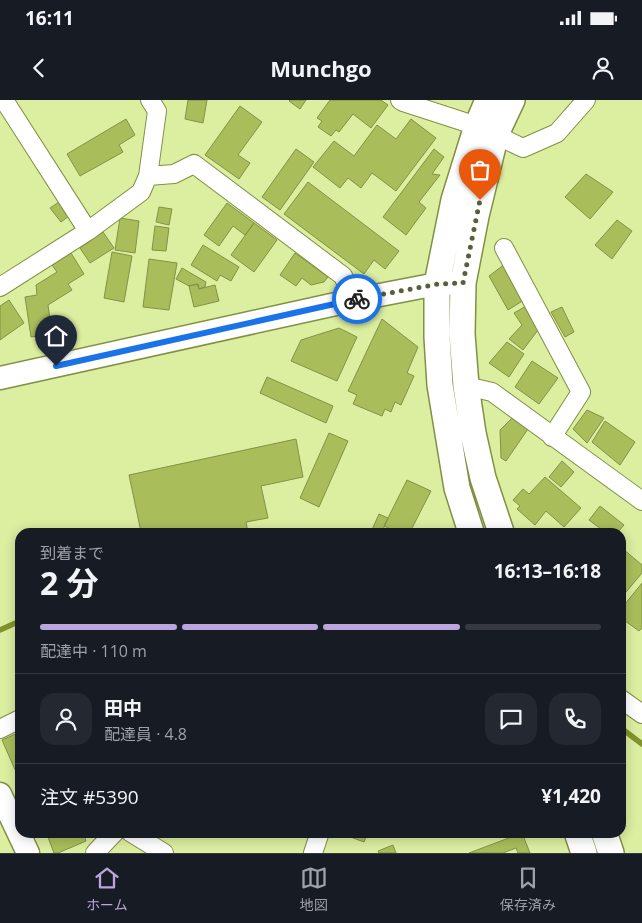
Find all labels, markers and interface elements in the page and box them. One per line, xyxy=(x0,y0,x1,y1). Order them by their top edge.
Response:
text: 16:11 xyxy=(25,5,74,31)
text: Munchgo xyxy=(270,53,372,83)
icon: back xyxy=(25,54,53,82)
icon: person xyxy=(589,54,617,82)
pin xyxy=(459,149,501,200)
icon: bag xyxy=(466,156,494,184)
courier xyxy=(332,274,382,324)
icon: bike xyxy=(343,285,371,313)
pin xyxy=(35,315,77,366)
icon: home xyxy=(42,322,70,350)
text: 到着まで xyxy=(40,542,104,564)
text: 16:13–16:18 xyxy=(494,558,601,584)
text: 2 分 xyxy=(40,561,99,604)
text: 配達中 · 110 m xyxy=(40,640,147,662)
button: person xyxy=(40,693,92,745)
button: chat xyxy=(485,693,537,745)
button: phone xyxy=(549,693,601,745)
text: 田中 xyxy=(104,695,142,721)
text: 配達員 · 4.8 xyxy=(104,723,187,745)
text: ¥1,420 xyxy=(541,783,601,809)
text: 注文 #5390 xyxy=(40,784,139,810)
tab: ホーム xyxy=(86,864,128,914)
tab: 地図 xyxy=(300,864,328,914)
tab: 保存済み xyxy=(500,864,556,914)

